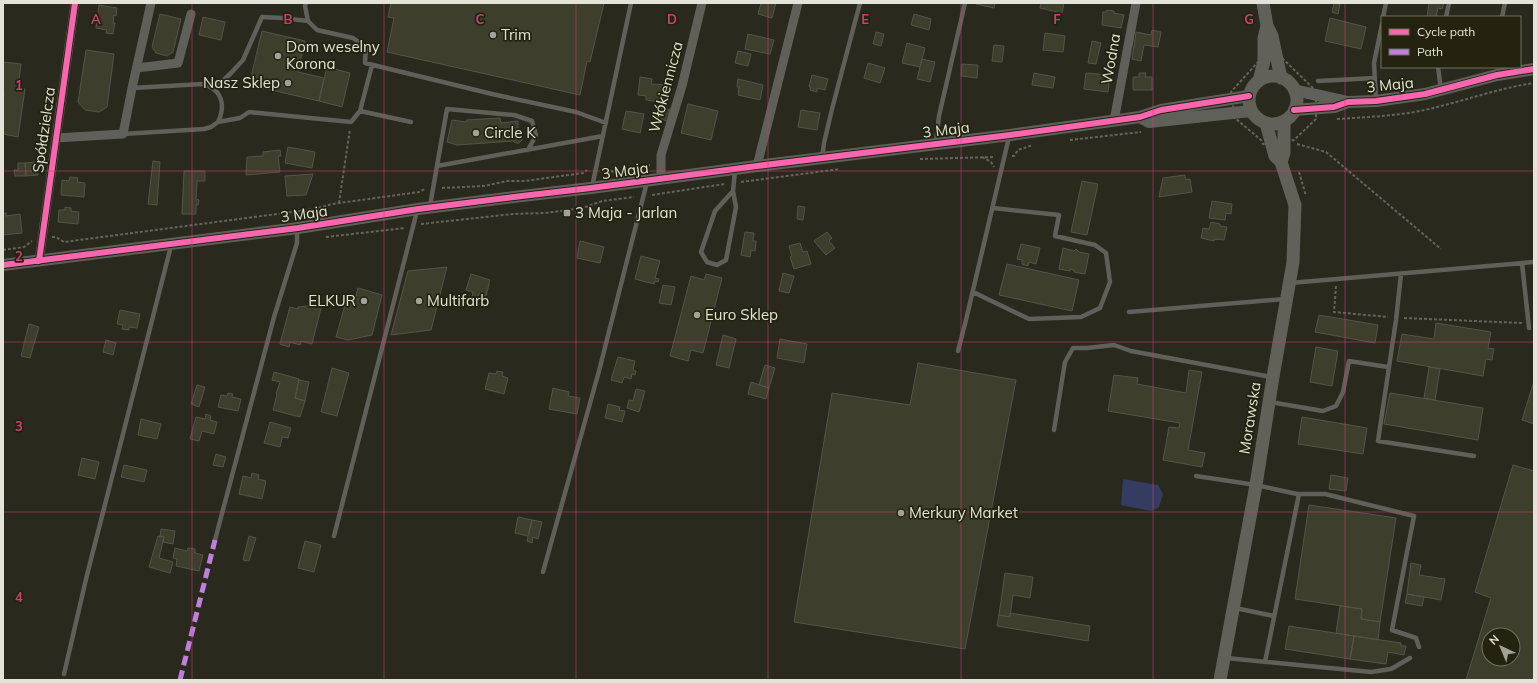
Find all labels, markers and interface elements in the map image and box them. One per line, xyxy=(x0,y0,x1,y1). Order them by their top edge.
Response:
text: A xyxy=(91,11,101,27)
text: B xyxy=(284,11,293,27)
text: C xyxy=(476,11,485,27)
text: D xyxy=(667,11,677,27)
text: E xyxy=(861,11,869,27)
text: F xyxy=(1053,11,1061,27)
text: G xyxy=(1244,11,1254,27)
legend xyxy=(1381,16,1521,68)
text: Cycle path xyxy=(1417,24,1475,39)
place label: Trim xyxy=(501,25,531,44)
marker: Trim xyxy=(488,30,498,40)
street label: Wodna xyxy=(1097,32,1124,86)
place label: Dom weselny Korona xyxy=(286,37,380,73)
street label: Włókiennicza xyxy=(644,39,687,135)
text: Path xyxy=(1417,44,1443,59)
marker: Dom weselny Korona xyxy=(273,51,283,61)
place label: Nasz Sklep xyxy=(203,73,280,92)
street label: 3 Maja xyxy=(1365,73,1414,96)
text: 1 xyxy=(15,77,23,93)
marker: Nasz Sklep xyxy=(283,78,293,88)
street label: Spółdzielcza xyxy=(28,86,59,174)
street label: 3 Maja xyxy=(921,117,971,142)
place label: Circle K xyxy=(484,123,536,142)
marker: Circle K xyxy=(471,128,481,138)
street label: 3 Maja xyxy=(600,158,650,183)
street label: 3 Maja xyxy=(279,201,329,226)
place label: 3 Maja - Jarlan xyxy=(575,203,677,222)
marker: 3 Maja - Jarlan xyxy=(562,208,572,218)
text: 2 xyxy=(15,248,23,264)
place label: ELKUR xyxy=(308,291,356,310)
place label: Multifarb xyxy=(427,291,489,310)
marker: ELKUR xyxy=(359,296,369,306)
marker: Multifarb xyxy=(414,296,424,306)
place label: Euro Sklep xyxy=(705,305,778,324)
marker: Euro Sklep xyxy=(692,310,702,320)
street label: Morawska xyxy=(1234,381,1265,455)
text: 3 xyxy=(15,418,23,434)
place label: Merkury Market xyxy=(909,503,1018,522)
marker: Merkury Market xyxy=(896,508,906,518)
text: 4 xyxy=(15,589,23,605)
north arrow xyxy=(1481,627,1521,667)
text: N xyxy=(1486,632,1502,648)

